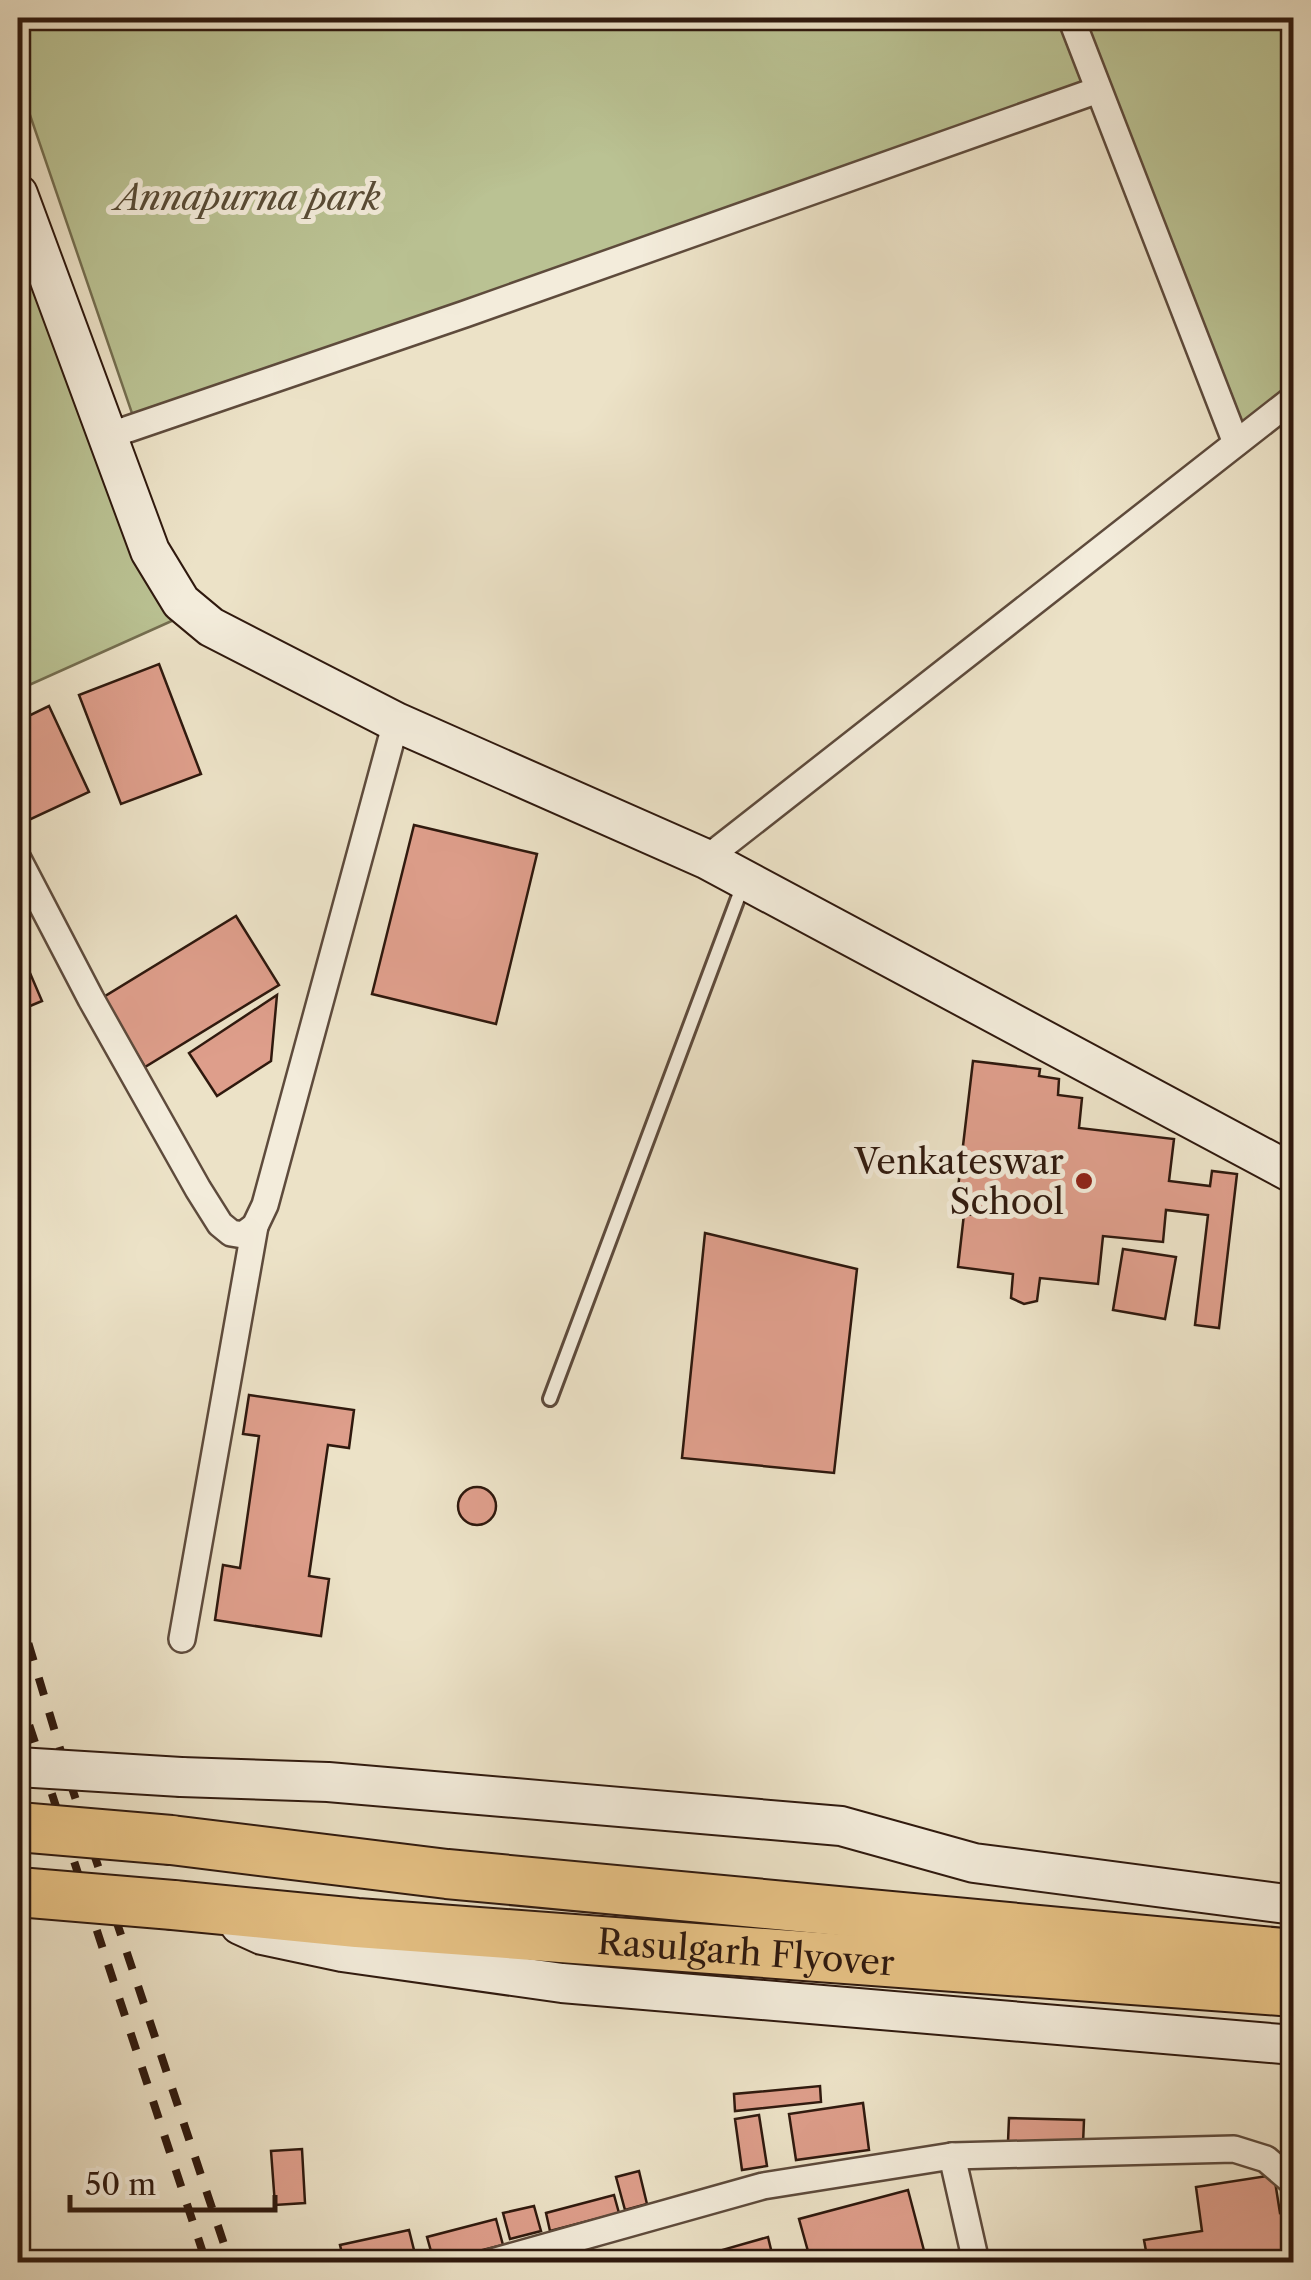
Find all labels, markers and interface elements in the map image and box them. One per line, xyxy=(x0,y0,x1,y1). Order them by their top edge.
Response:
park label: Annapurna park xyxy=(110,176,381,219)
place label: Venkateswar School xyxy=(853,1140,1064,1223)
marker: Venkateswar School xyxy=(1073,1170,1095,1192)
street label: Rasulgarh Flyover xyxy=(596,1919,897,1984)
scale bar xyxy=(70,2150,275,2212)
text: 50 m xyxy=(85,2166,156,2203)

